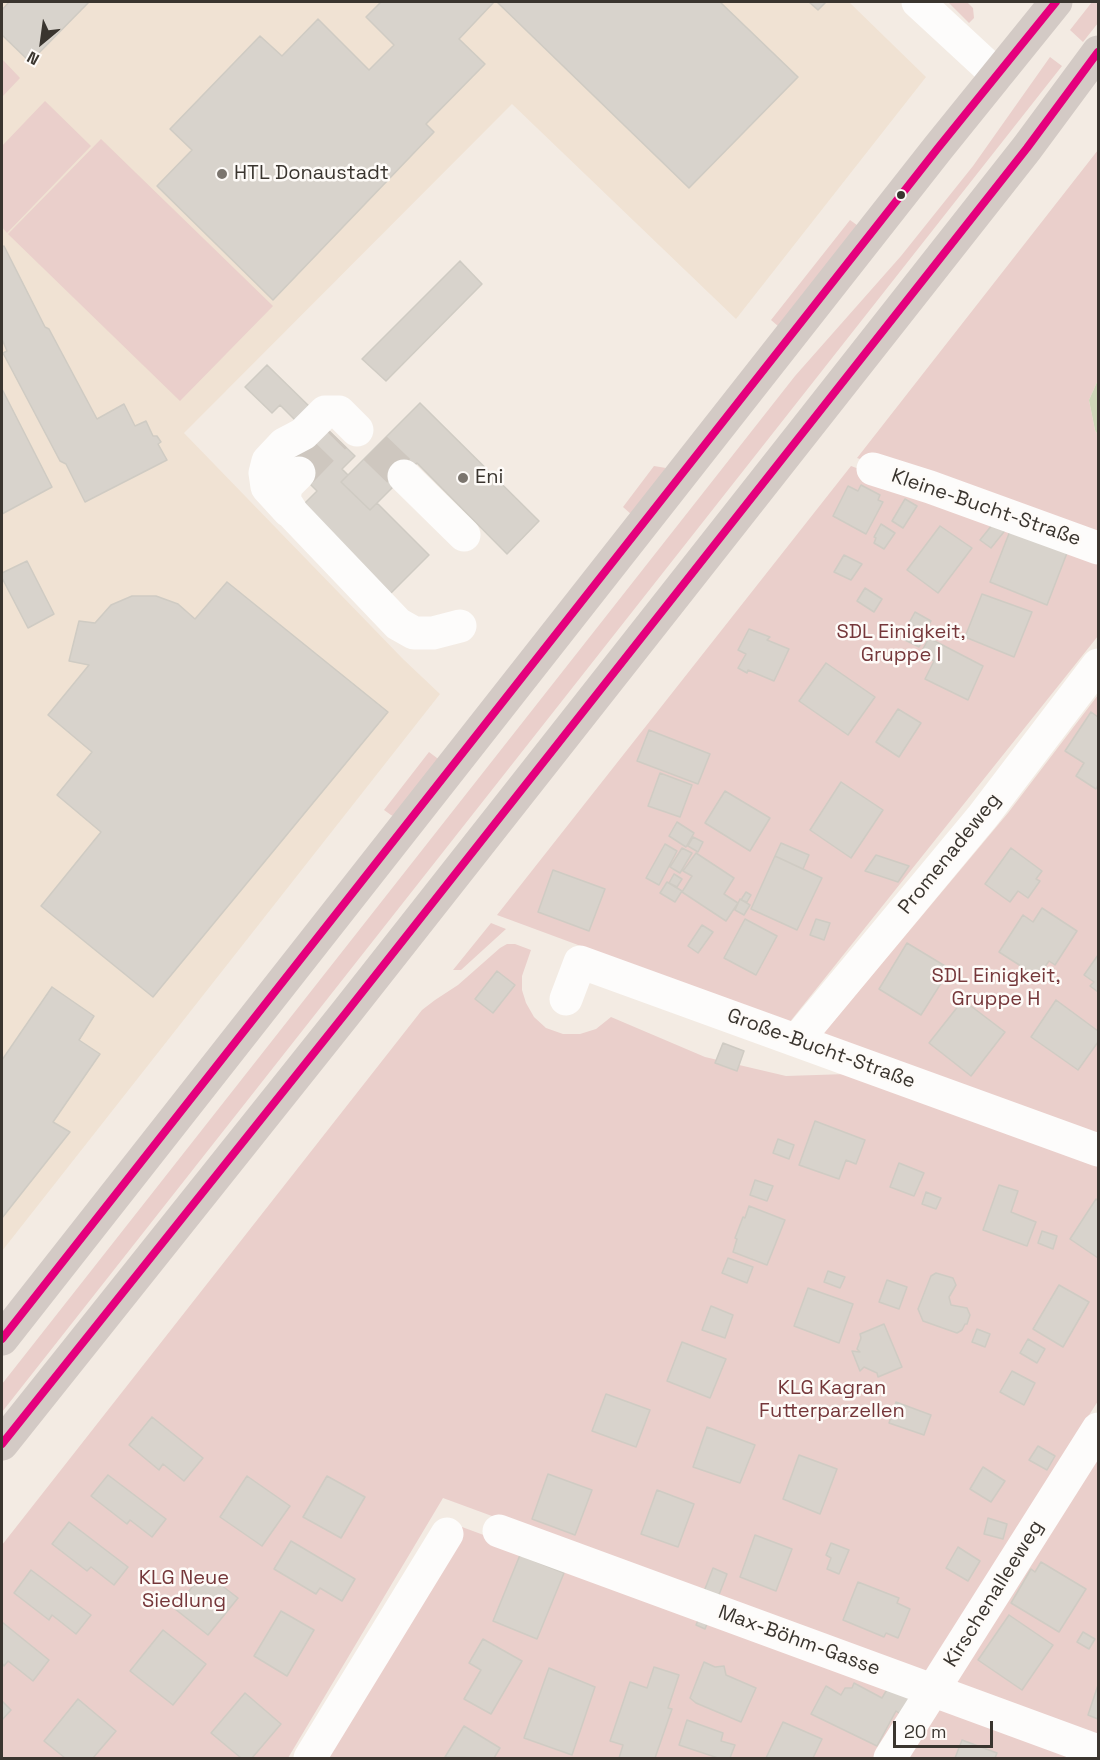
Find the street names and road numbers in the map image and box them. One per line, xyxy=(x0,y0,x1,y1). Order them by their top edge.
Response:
street label: Kleine-Bucht-Straße xyxy=(888,464,1084,552)
street label: Promenadeweg xyxy=(894,789,1006,919)
street label: Große-Bucht-Straße xyxy=(724,1004,918,1094)
street label: Kirschenalleeweg xyxy=(939,1516,1049,1672)
street label: Max-Böhm-Gasse xyxy=(715,1601,883,1681)

